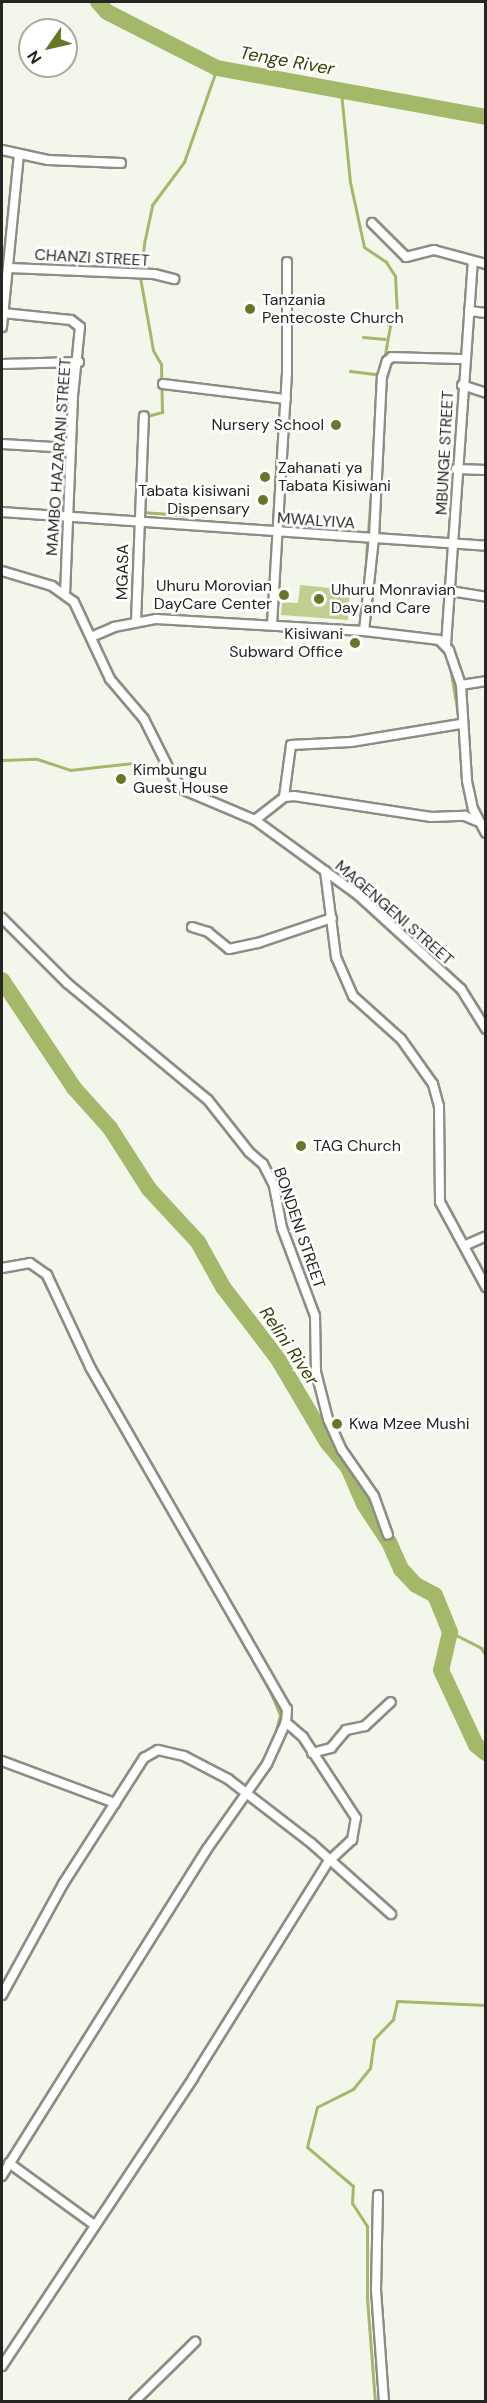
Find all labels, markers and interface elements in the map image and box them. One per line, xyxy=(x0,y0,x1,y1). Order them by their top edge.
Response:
north arrow xyxy=(18,18,78,78)
water label: Tenge River xyxy=(238,42,336,80)
text: N xyxy=(22,47,46,68)
street label: CHANZI STREET xyxy=(34,245,150,271)
place label: Tanzania Pentecoste Church xyxy=(262,290,404,328)
marker: Tanzania Pentecoste Church xyxy=(243,302,257,316)
street label: MAMBO HAZARANI STREET xyxy=(43,357,75,557)
street label: MBUNGE STREET xyxy=(432,390,458,516)
place label: Nursery School xyxy=(211,415,324,435)
marker: Nursery School xyxy=(329,418,343,432)
place label: Zahanati ya Tabata Kisiwani xyxy=(278,458,391,496)
marker: Zahanati ya Tabata Kisiwani xyxy=(256,468,274,486)
place label: Tabata kisiwani Dispensary xyxy=(138,481,250,519)
marker: Tabata kisiwani Dispensary xyxy=(254,491,272,509)
street label: MWALYIVA xyxy=(276,509,356,533)
street label: MGASA xyxy=(113,544,133,600)
place label: Uhuru Morovian DayCare Center xyxy=(154,576,272,614)
place label: Uhuru Monravian Day and Care xyxy=(331,580,456,618)
marker: Uhuru Morovian DayCare Center xyxy=(277,588,291,602)
marker: Uhuru Monravian Day and Care xyxy=(312,592,326,606)
place label: Kisiwani Subward Office xyxy=(229,624,343,662)
marker: Kisiwani Subward Office xyxy=(348,636,362,650)
place label: Kimbungu Guest House xyxy=(133,760,228,798)
marker: Kimbungu Guest House xyxy=(114,772,128,786)
street label: MAGENGENI STREET xyxy=(331,856,457,970)
place label: TAG Church xyxy=(313,1136,401,1156)
marker: TAG Church xyxy=(294,1139,308,1153)
street label: BONDENI STREET xyxy=(269,1165,329,1291)
water label: Relini River xyxy=(255,1303,323,1389)
place label: Kwa Mzee Mushi xyxy=(349,1414,470,1434)
marker: Kwa Mzee Mushi xyxy=(330,1417,344,1431)

